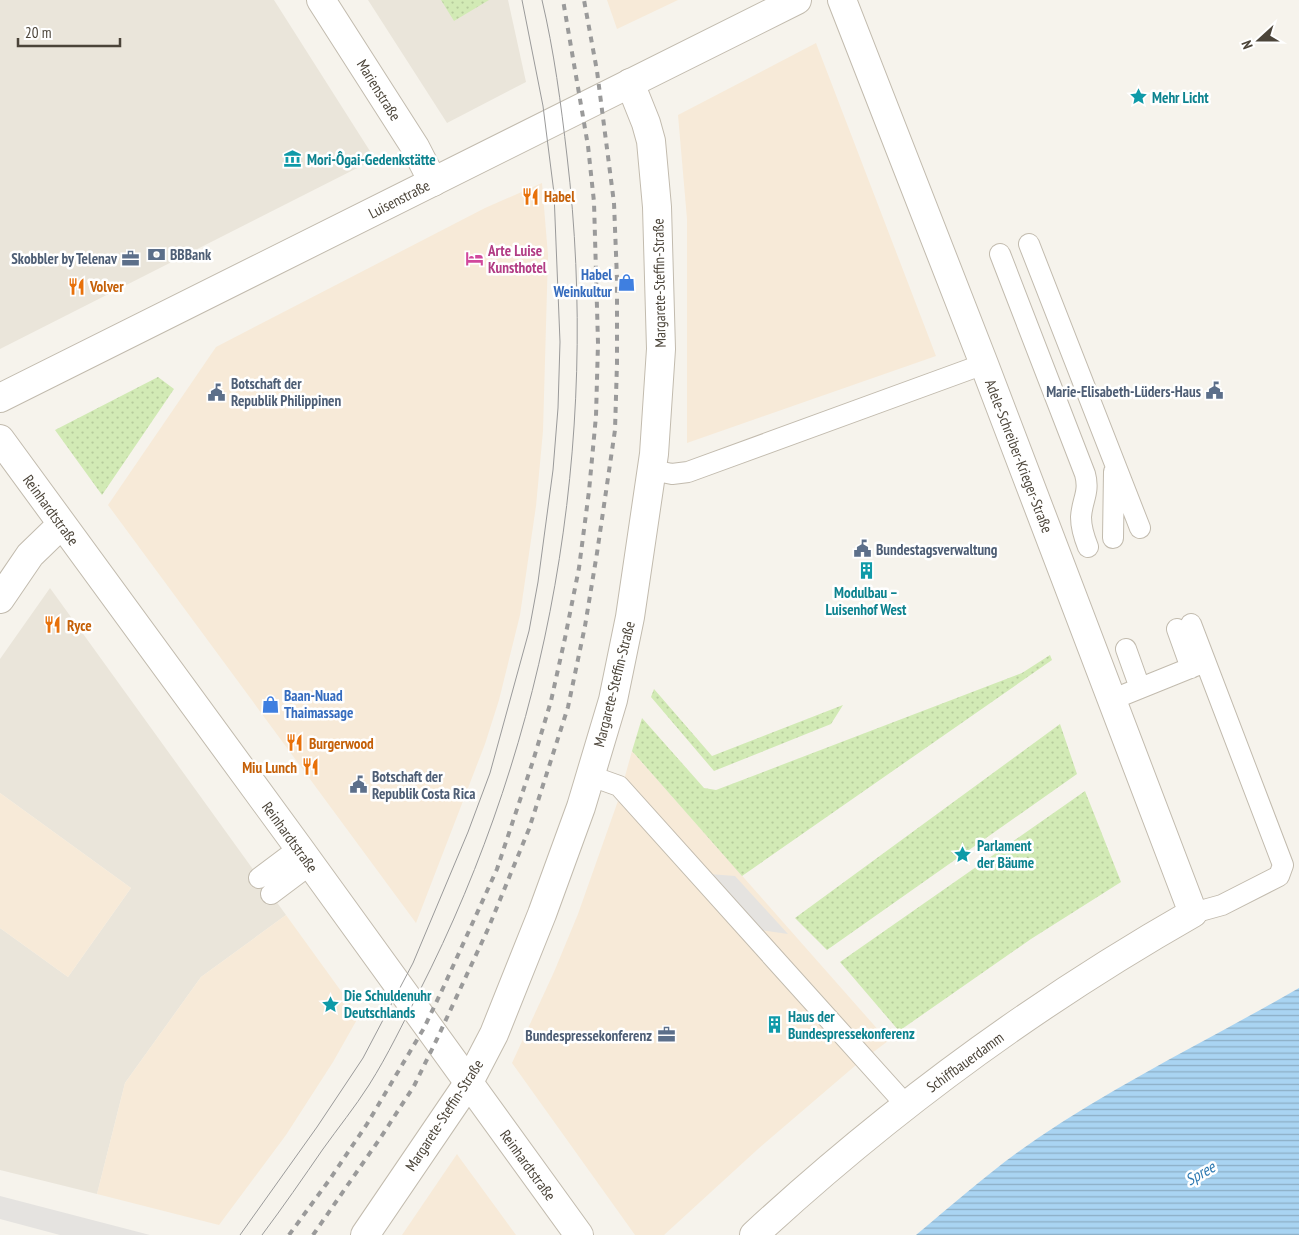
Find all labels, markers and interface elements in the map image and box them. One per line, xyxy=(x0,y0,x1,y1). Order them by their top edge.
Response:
scale bar xyxy=(18,15,120,47)
north arrow xyxy=(1234,15,1284,65)
text: 20 m xyxy=(25,23,51,42)
text: N xyxy=(1237,38,1257,51)
street label: Marienstraße xyxy=(353,56,405,124)
place icon: Mehr Licht xyxy=(1128,87,1148,107)
place label: Mehr Licht xyxy=(1152,88,1209,107)
museum icon: Mori-Ôgai-Gedenkstätte xyxy=(283,149,303,169)
place label: Mori-Ôgai-Gedenkstätte xyxy=(307,150,436,169)
street label: Luisenstraße xyxy=(365,175,433,223)
restaurant icon: Habel xyxy=(520,186,540,206)
place label: Habel xyxy=(544,187,575,206)
street label: Margarete-Steffin-Straße xyxy=(648,218,670,348)
place label: Arte Luise Kunsthotel xyxy=(487,241,547,277)
bank icon: BBBank xyxy=(146,244,166,264)
place label: BBBank xyxy=(170,245,212,264)
office icon: Skobbler by Telenav xyxy=(121,248,141,268)
place label: Skobbler by Telenav xyxy=(11,249,118,268)
hotel icon: Arte Luise Kunsthotel xyxy=(464,249,484,269)
place label: Habel Weinkultur xyxy=(552,265,613,301)
shop icon: Habel Weinkultur xyxy=(616,273,636,293)
restaurant icon: Volver xyxy=(66,276,86,296)
place label: Volver xyxy=(89,277,124,296)
place label: Botschaft der Republik Philippinen xyxy=(231,374,342,410)
street label: Adele-Schreiber-Krieger-Straße xyxy=(981,377,1057,535)
public building icon: Marie-Elisabeth-Lüders-Haus xyxy=(1205,381,1225,401)
public building icon: Botschaft der Republik Philippinen xyxy=(207,382,227,402)
place label: Marie-Elisabeth-Lüders-Haus xyxy=(1046,382,1201,401)
street label: Reinhardtstraße xyxy=(19,471,83,549)
public building icon: Bundestagsverwaltung xyxy=(852,539,872,559)
place label: Bundestagsverwaltung xyxy=(876,540,998,559)
building icon: Modulbau – Luisenhof West xyxy=(856,561,876,581)
place label: Modulbau – Luisenhof West xyxy=(826,583,907,619)
restaurant icon: Ryce xyxy=(43,615,63,635)
place label: Ryce xyxy=(67,616,92,635)
street label: Margarete-Steffin-Straße xyxy=(589,619,639,749)
place label: Baan-Nuad Thaimassage xyxy=(284,686,353,722)
shop icon: Baan-Nuad Thaimassage xyxy=(260,694,280,714)
restaurant icon: Burgerwood xyxy=(285,733,305,753)
place label: Burgerwood xyxy=(309,734,374,753)
restaurant icon: Miu Lunch xyxy=(301,757,321,777)
place label: Miu Lunch xyxy=(242,758,297,777)
place label: Botschaft der Republik Costa Rica xyxy=(372,767,475,803)
public building icon: Botschaft der Republik Costa Rica xyxy=(348,775,368,795)
street label: Reinhardtstraße xyxy=(258,798,322,876)
place label: Parlament der Bäume xyxy=(977,836,1034,872)
place icon: Parlament der Bäume xyxy=(953,844,973,864)
place label: Die Schuldenuhr Deutschlands xyxy=(344,986,432,1022)
place icon: Die Schuldenuhr Deutschlands xyxy=(320,994,340,1014)
place label: Haus der Bundespressekonferenz xyxy=(788,1007,915,1043)
building icon: Haus der Bundespressekonferenz xyxy=(764,1015,784,1035)
office icon: Bundespressekonferenz xyxy=(656,1025,676,1045)
place label: Bundespressekonferenz xyxy=(525,1026,652,1045)
street label: Schiffbauerdamm xyxy=(923,1028,1007,1096)
street label: Margarete-Steffin-Straße xyxy=(401,1056,487,1174)
street label: Reinhardtstraße xyxy=(496,1126,560,1204)
water label: Spree xyxy=(1181,1156,1220,1189)

